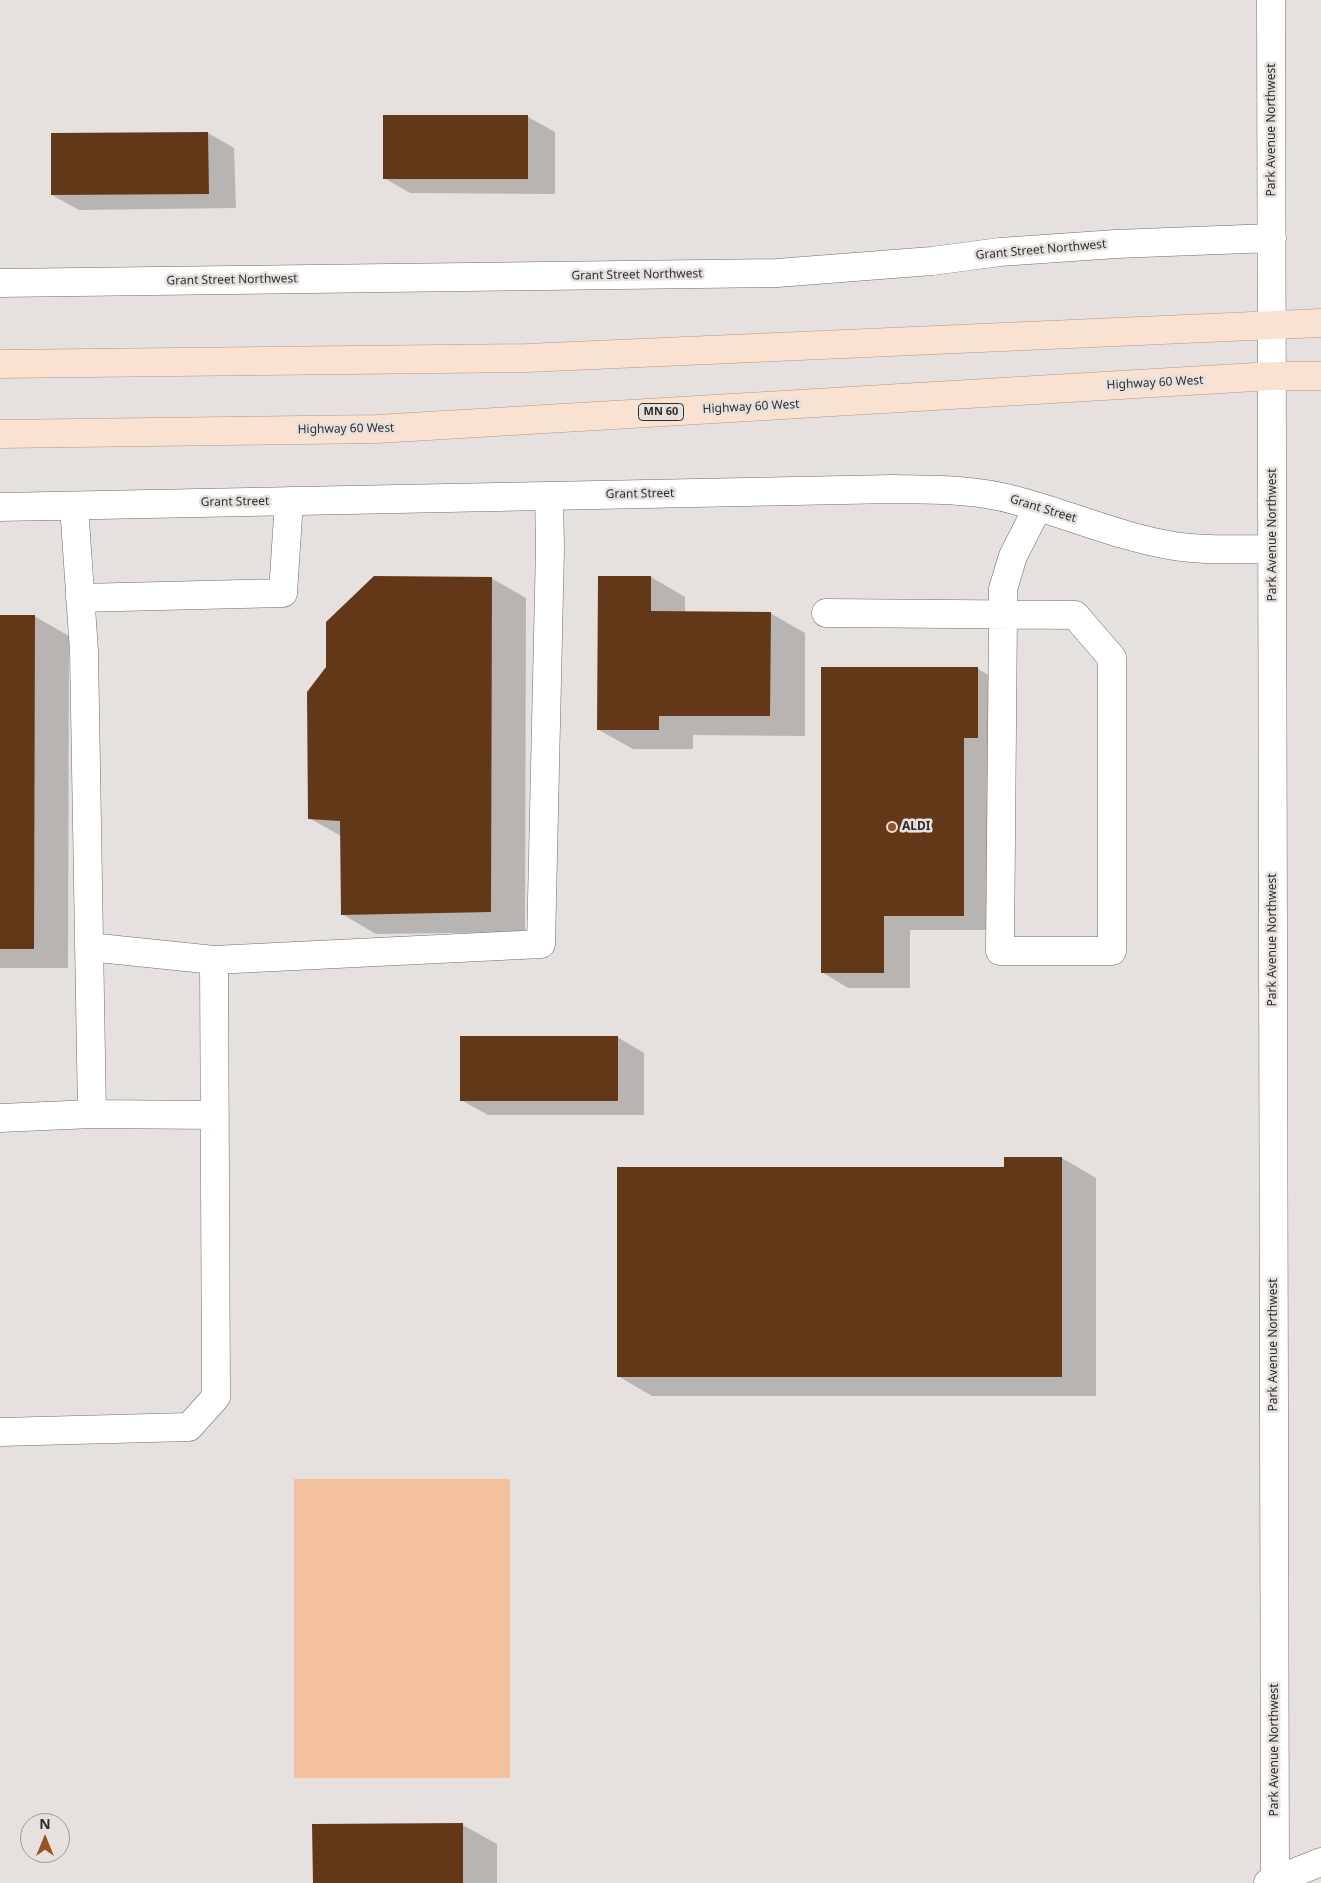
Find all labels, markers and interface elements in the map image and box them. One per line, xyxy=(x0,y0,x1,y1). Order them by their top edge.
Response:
street label: Park Avenue Northwest xyxy=(1265,63,1279,197)
street label: Grant Street Northwest xyxy=(975,237,1107,263)
street label: Grant Street Northwest xyxy=(571,267,703,283)
street label: Grant Street Northwest xyxy=(166,272,298,288)
street label: Highway 60 West xyxy=(1106,373,1204,393)
street label: Highway 60 West xyxy=(702,397,800,417)
road number: MN 60 xyxy=(638,404,684,421)
street label: Highway 60 West xyxy=(297,421,395,437)
street label: Park Avenue Northwest xyxy=(1266,468,1280,602)
street label: Grant Street xyxy=(606,486,674,502)
street label: Grant Street xyxy=(1008,492,1078,526)
street label: Grant Street xyxy=(201,494,269,510)
place label: ALDI xyxy=(902,820,930,834)
marker: ALDI xyxy=(886,821,898,833)
street label: Park Avenue Northwest xyxy=(1266,873,1280,1007)
street label: Park Avenue Northwest xyxy=(1267,1278,1281,1412)
street label: Park Avenue Northwest xyxy=(1268,1683,1282,1817)
north arrow xyxy=(20,1813,70,1863)
text: N xyxy=(39,1814,51,1833)

